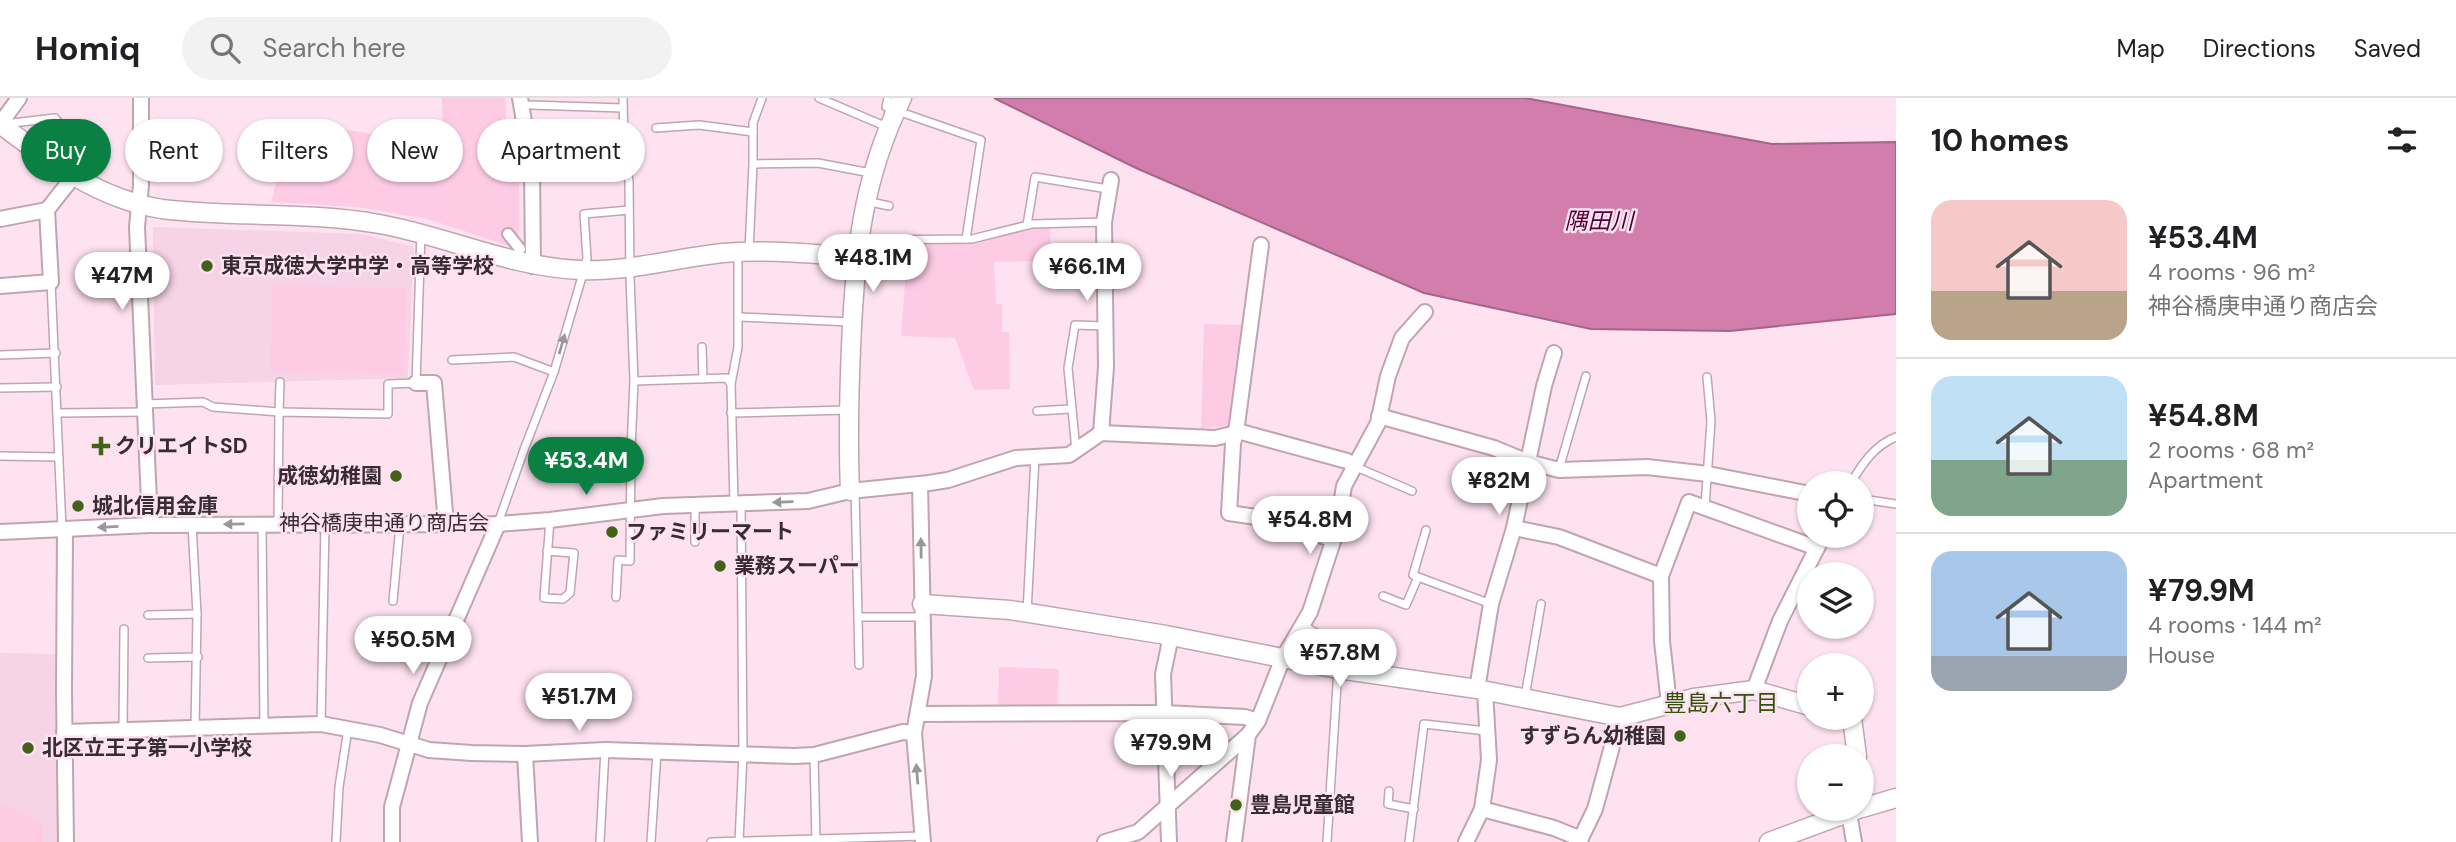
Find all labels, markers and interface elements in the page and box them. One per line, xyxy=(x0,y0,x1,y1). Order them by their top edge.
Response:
search box xyxy=(182,17,672,80)
text: Homiq xyxy=(35,27,140,70)
icon: search xyxy=(206,29,244,67)
text: Search here xyxy=(262,31,406,65)
text: Map xyxy=(2117,33,2165,64)
text: Directions xyxy=(2203,33,2316,64)
text: Saved xyxy=(2354,33,2421,64)
chip: Buy xyxy=(21,119,111,182)
chip: Rent xyxy=(125,119,223,182)
chip: Filters xyxy=(237,119,353,182)
chip: New xyxy=(367,119,463,182)
chip: Apartment xyxy=(477,119,645,182)
text: 10 homes xyxy=(1931,121,2069,160)
icon: filters xyxy=(2383,121,2421,159)
water label: 隅田川 xyxy=(1565,206,1637,236)
text: ¥53.4M xyxy=(2148,218,2258,257)
icon: home xyxy=(1987,228,2071,312)
pin: ¥48.1M xyxy=(816,234,930,294)
text: ¥48.1M xyxy=(834,242,912,272)
pin: ¥66.1M xyxy=(1030,244,1144,303)
text: ¥66.1M xyxy=(1048,251,1126,281)
pin: ¥47M xyxy=(81,252,163,312)
place label: 東京成徳大学中学・高等学校 xyxy=(221,252,494,280)
text: 4 rooms · 96 m² xyxy=(2148,257,2315,287)
marker: 東京成徳大学中学・高等学校 xyxy=(199,258,215,274)
text: ¥47M xyxy=(91,260,153,290)
text: 神谷橋庚申通り商店会 xyxy=(2148,291,2378,321)
one-way arrow xyxy=(558,333,568,354)
text: ¥54.8M xyxy=(2148,396,2259,435)
icon: home xyxy=(1987,404,2071,488)
place label: クリエイトSD xyxy=(115,432,248,460)
text: 2 rooms · 68 m² xyxy=(2148,435,2314,465)
marker: クリエイトSD xyxy=(93,438,109,454)
pin: ¥53.4M xyxy=(529,438,643,497)
text: ¥53.4M xyxy=(544,445,628,475)
pin: ¥82M xyxy=(1458,458,1540,517)
place label: 成徳幼稚園 xyxy=(277,462,382,490)
text: ¥82M xyxy=(1468,465,1531,495)
text: Apartment xyxy=(2148,465,2263,495)
marker: 成徳幼稚園 xyxy=(388,468,404,484)
map controls xyxy=(1797,471,1874,821)
button: locate xyxy=(1797,471,1874,548)
place label: 城北信用金庫 xyxy=(92,492,218,520)
one-way arrow xyxy=(772,496,794,507)
pin: ¥54.8M xyxy=(1253,496,1367,556)
marker: 城北信用金庫 xyxy=(70,498,86,514)
text: ¥54.8M xyxy=(1268,504,1352,534)
street label: 神谷橋庚申通り商店会 xyxy=(279,509,489,537)
one-way arrow xyxy=(223,518,245,529)
place label: ファミリーマート xyxy=(626,518,794,546)
one-way arrow xyxy=(96,522,118,533)
marker: ファミリーマート xyxy=(604,524,620,540)
one-way arrow xyxy=(916,536,927,558)
place label: 業務スーパー xyxy=(734,552,860,580)
marker: 業務スーパー xyxy=(712,558,728,574)
button: layers xyxy=(1797,562,1874,639)
text: ¥79.9M xyxy=(2148,571,2255,610)
icon: home xyxy=(1987,579,2071,663)
text: 4 rooms · 144 m² xyxy=(2148,610,2322,640)
pin: ¥50.5M xyxy=(356,616,470,676)
text: ¥50.5M xyxy=(370,624,456,654)
pin: ¥57.8M xyxy=(1283,630,1397,689)
text: ¥57.8M xyxy=(1300,637,1380,667)
text: House xyxy=(2148,640,2215,670)
button: + xyxy=(1797,653,1874,730)
pin: ¥51.7M xyxy=(522,674,636,733)
text: ¥51.7M xyxy=(541,681,617,711)
district label: 豊島六丁目 xyxy=(1664,688,1779,718)
pin: ¥79.9M xyxy=(1114,720,1228,779)
place label: すずらん幼稚園 xyxy=(1519,722,1666,750)
text: ¥79.9M xyxy=(1130,727,1212,757)
marker: すずらん幼稚園 xyxy=(1672,728,1688,744)
place label: 北区立王子第一小学校 xyxy=(42,734,252,762)
marker: 北区立王子第一小学校 xyxy=(20,740,36,756)
button: − xyxy=(1797,744,1874,821)
one-way arrow xyxy=(911,763,922,785)
place label: 豊島児童館 xyxy=(1250,791,1355,819)
marker: 豊島児童館 xyxy=(1228,797,1244,813)

